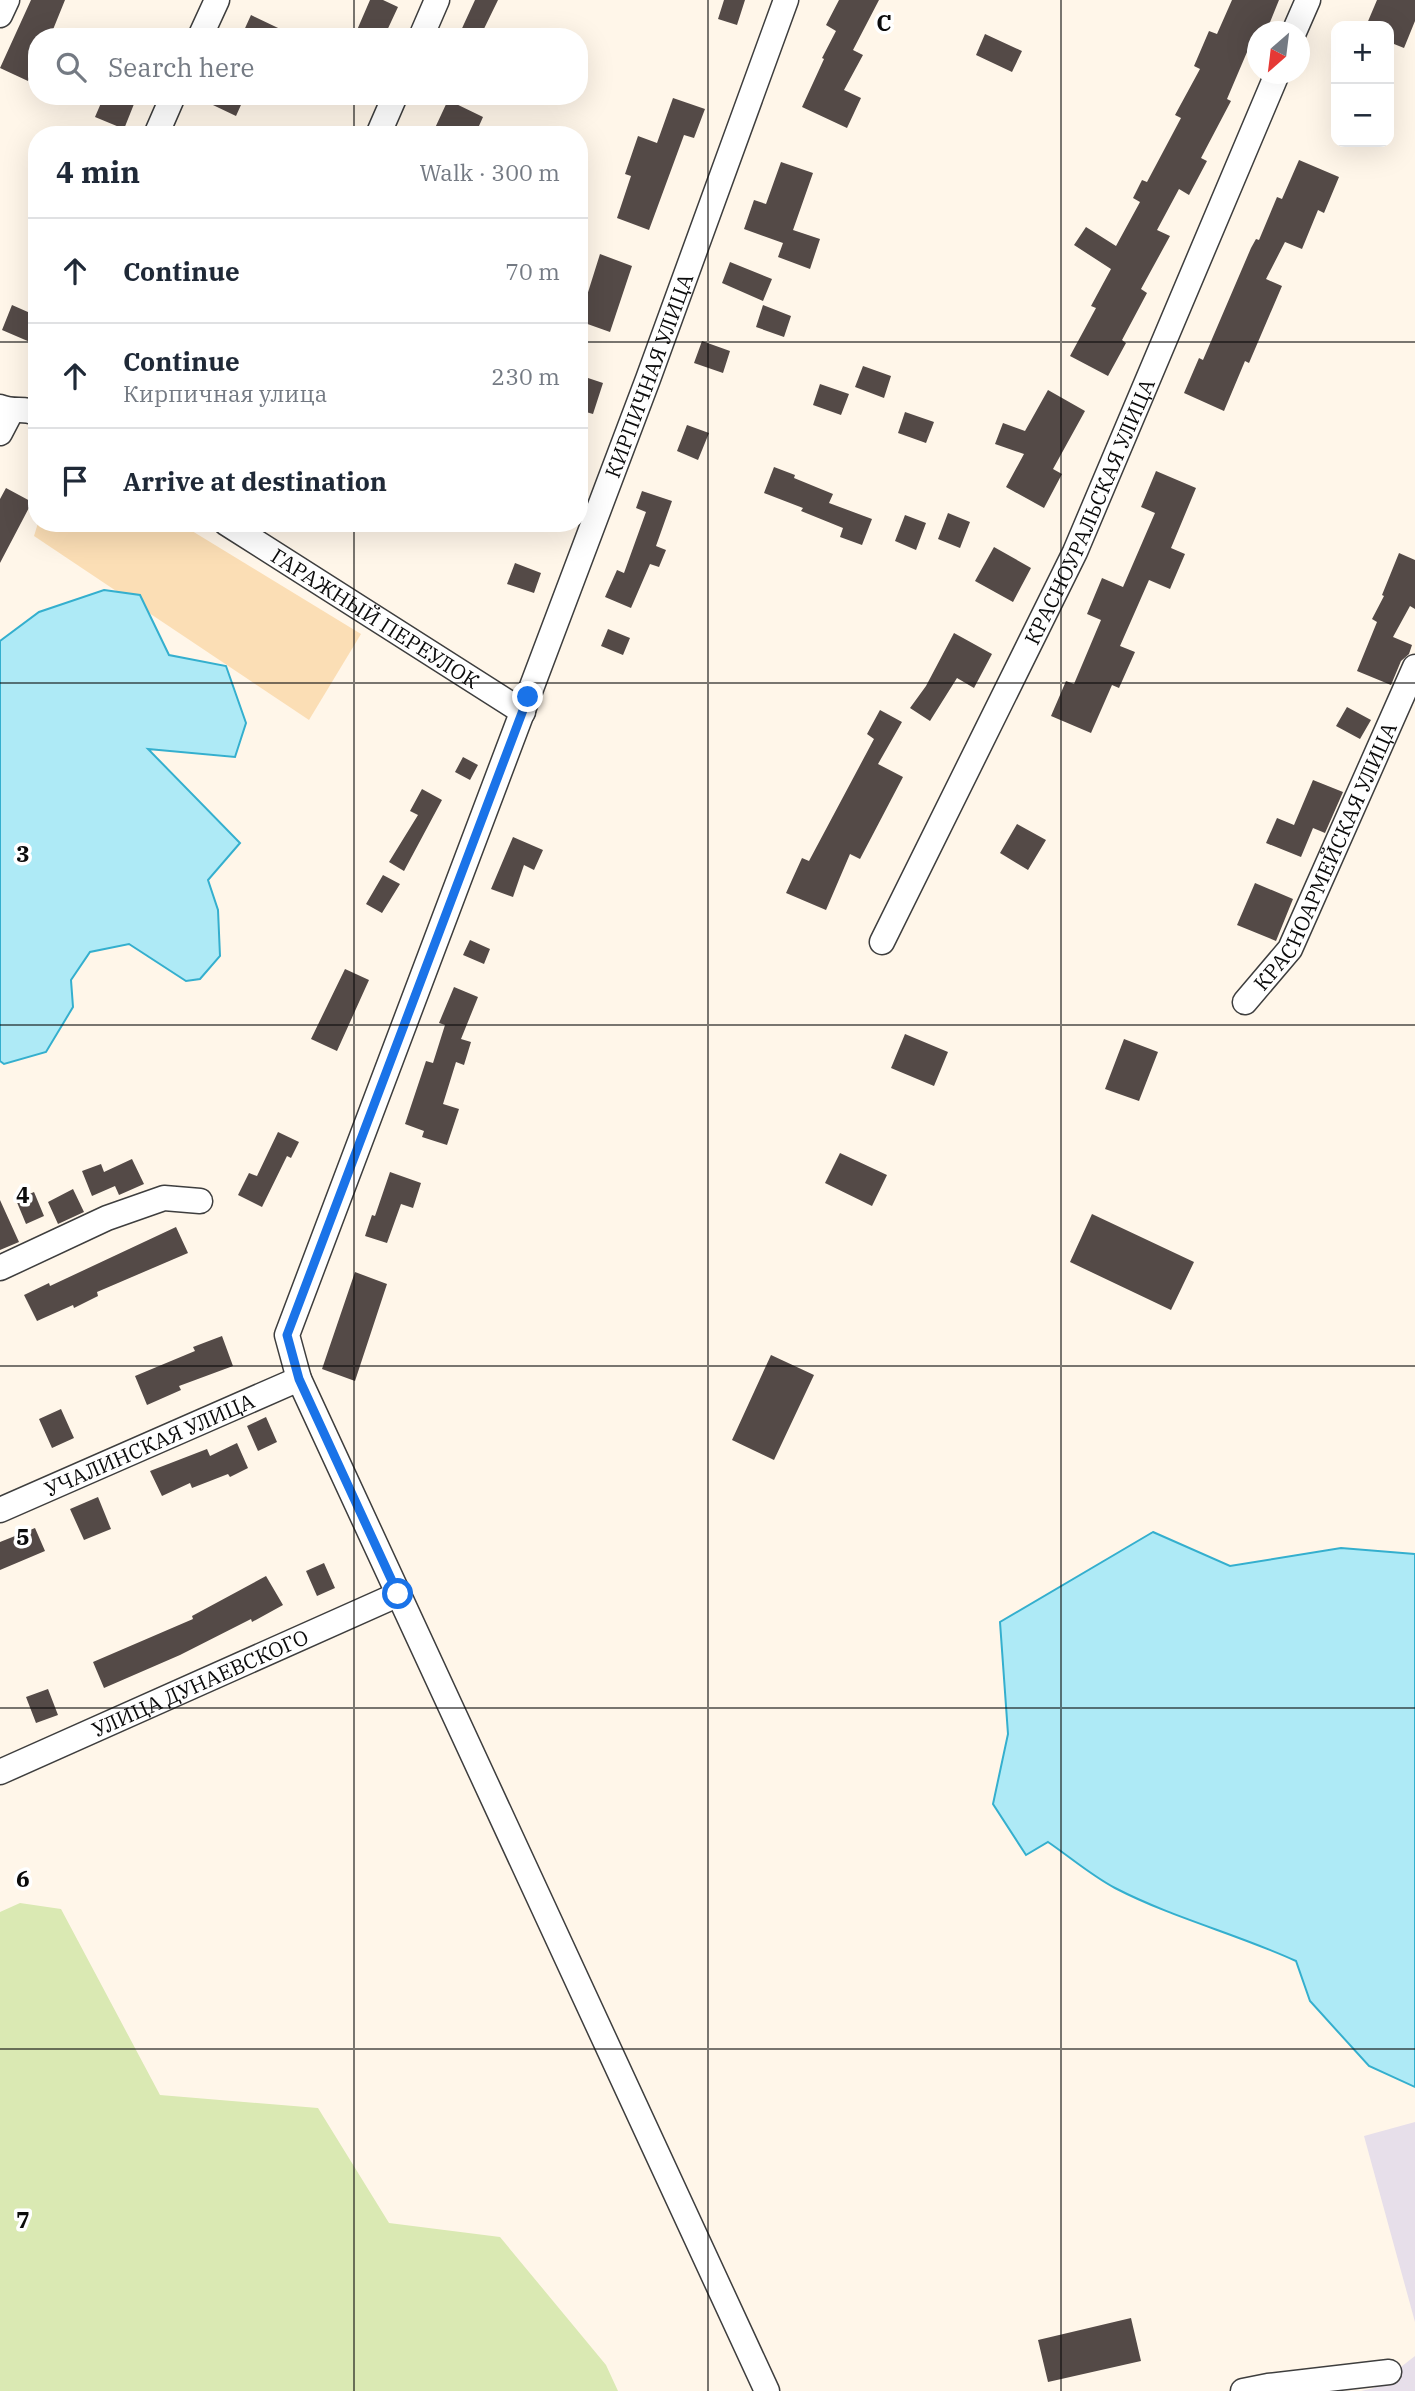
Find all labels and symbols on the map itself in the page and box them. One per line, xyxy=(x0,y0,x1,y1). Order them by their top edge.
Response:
text: C xyxy=(876,7,892,37)
north arrow xyxy=(1247,21,1310,84)
street label: КИРПИЧНАЯ УЛИЦА xyxy=(598,269,700,482)
street label: КРАСНОУРАЛЬСКАЯ УЛИЦА xyxy=(1017,374,1161,649)
street label: ГАРАЖНЫЙ ПЕРЕУЛОК xyxy=(266,541,485,695)
route end xyxy=(512,681,543,712)
street label: КРАСНОАРМЕЙСКАЯ УЛИЦА xyxy=(1247,717,1403,996)
text: 3 xyxy=(16,838,30,868)
text: 4 xyxy=(16,1179,30,1209)
street label: УЧАЛИНСКАЯ УЛИЦА xyxy=(40,1386,259,1503)
text: 5 xyxy=(16,1521,30,1551)
route start xyxy=(382,1578,413,1609)
street label: УЛИЦА ДУНАЕВСКОГО xyxy=(87,1622,313,1743)
text: 6 xyxy=(16,1863,30,1893)
text: 7 xyxy=(16,2204,30,2234)

